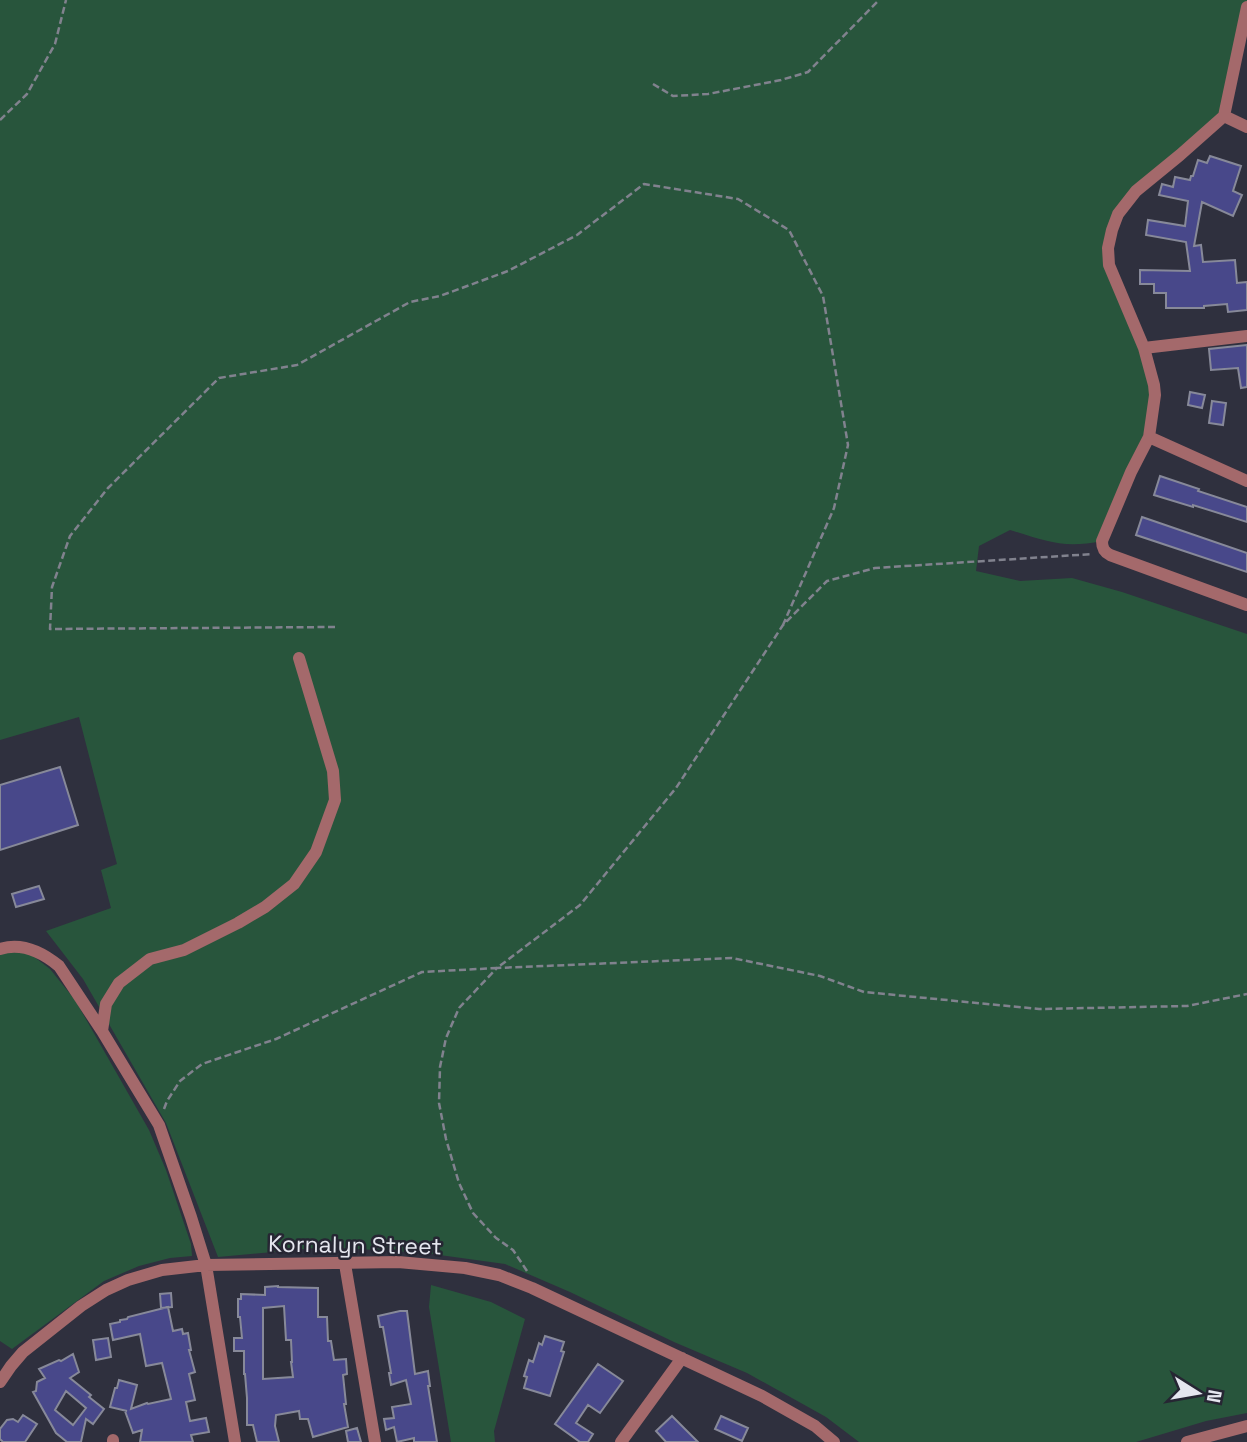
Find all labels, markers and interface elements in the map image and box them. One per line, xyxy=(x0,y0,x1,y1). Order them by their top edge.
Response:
street label: Kornalyn Street xyxy=(268,1228,442,1262)
north arrow xyxy=(1163,1358,1233,1428)
text: N xyxy=(1201,1388,1228,1405)

